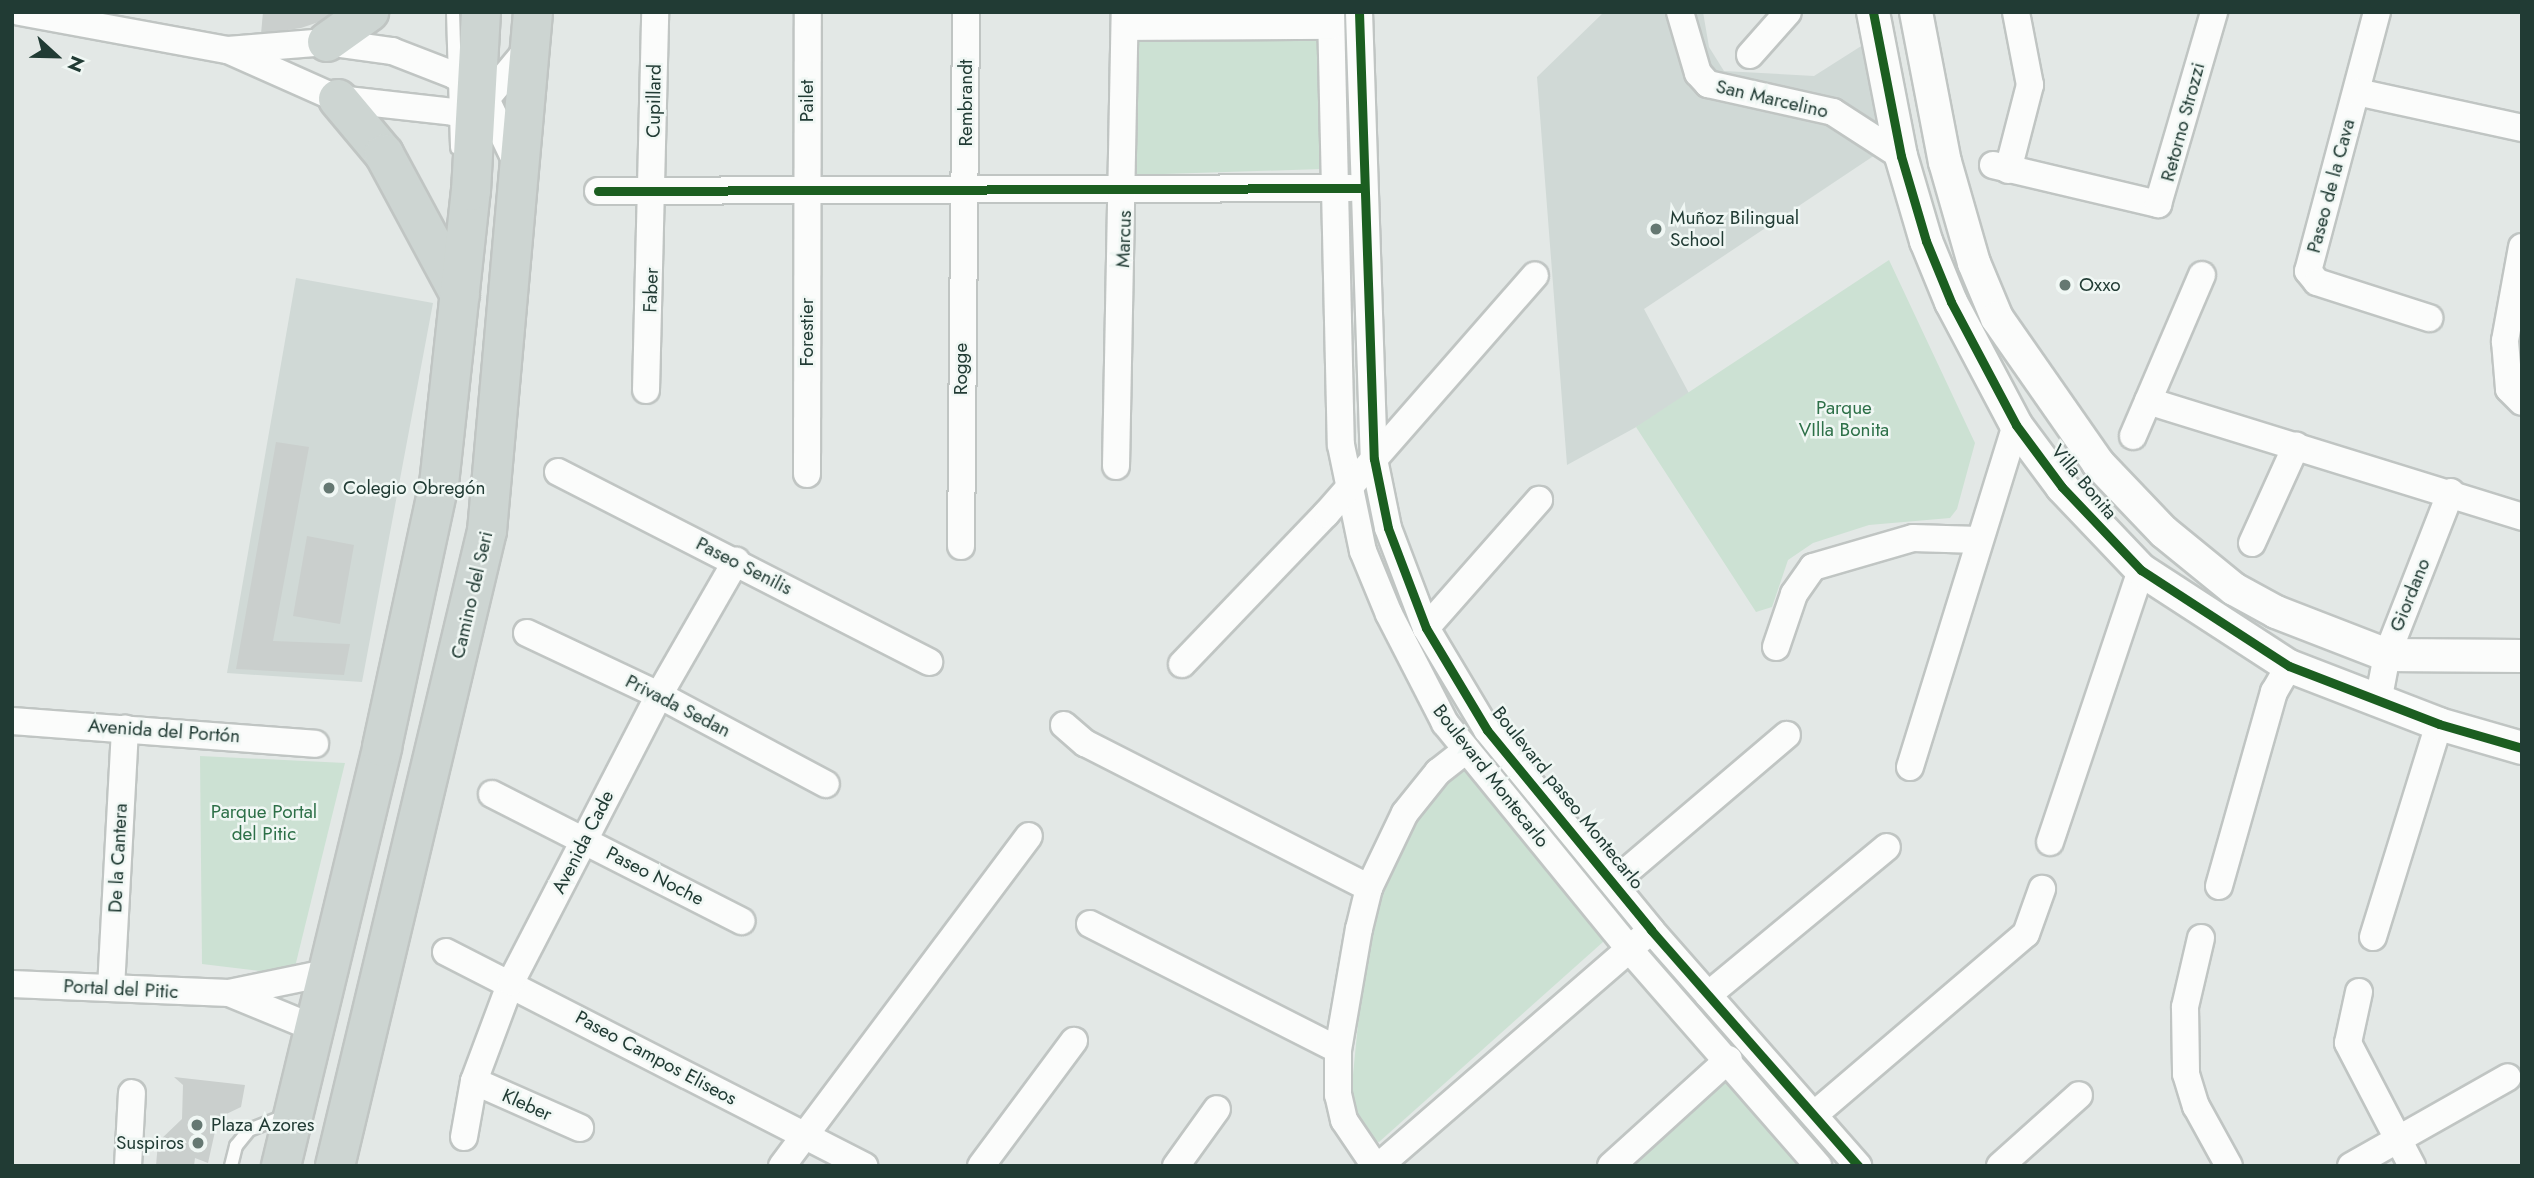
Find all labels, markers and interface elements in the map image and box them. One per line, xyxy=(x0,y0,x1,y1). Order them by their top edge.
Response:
north arrow xyxy=(21,21,91,91)
text: N xyxy=(61,52,91,76)
street label: Rembrandt xyxy=(955,59,977,147)
street label: Retorno Strozzi xyxy=(2156,60,2210,184)
street label: Cupillard xyxy=(642,64,666,138)
street label: San Marcelino xyxy=(1714,75,1830,123)
street label: Pailet xyxy=(796,80,818,122)
street label: Paseo de la Cava xyxy=(2302,117,2360,255)
place label: Muñoz Bilingual School xyxy=(1670,207,1799,251)
street label: Marcus xyxy=(1112,210,1136,268)
marker: Muñoz Bilingual School xyxy=(1648,221,1664,237)
street label: Faber xyxy=(639,267,663,313)
place label: Oxxo xyxy=(2079,274,2121,296)
marker: Oxxo xyxy=(2057,277,2073,293)
street label: Forestier xyxy=(796,298,818,366)
street label: Rogge xyxy=(950,343,972,395)
park label: Parque VIlla Bonita xyxy=(1799,397,1889,441)
street label: Villa Bonita xyxy=(2046,440,2122,524)
place label: Colegio Obregón xyxy=(343,477,485,499)
marker: Colegio Obregón xyxy=(321,480,337,496)
street label: Camino del Seri xyxy=(446,529,498,661)
street label: Paseo Senilis xyxy=(692,532,796,600)
street label: Giordano xyxy=(2385,555,2435,635)
street label: Privada Sedan xyxy=(622,670,734,742)
street label: Boulevard Montecarlo xyxy=(1428,700,1554,852)
street label: Boulevard paseo Montecarlo xyxy=(1487,702,1649,894)
street label: Avenida del Portón xyxy=(87,714,241,748)
street label: Avenida Cade xyxy=(547,787,619,897)
park label: Parque Portal del Pitic xyxy=(211,801,317,845)
street label: De la Cantera xyxy=(104,803,132,913)
street label: Paseo Noche xyxy=(602,842,708,910)
street label: Portal del Pitic xyxy=(63,975,179,1003)
street label: Paseo Campos Eliseos xyxy=(572,1006,740,1110)
street label: Kleber xyxy=(499,1084,555,1126)
place label: Plaza Azores xyxy=(211,1114,314,1136)
marker: Plaza Azores xyxy=(189,1117,205,1133)
place label: Suspiros xyxy=(116,1132,184,1154)
marker: Suspiros xyxy=(190,1135,206,1151)

